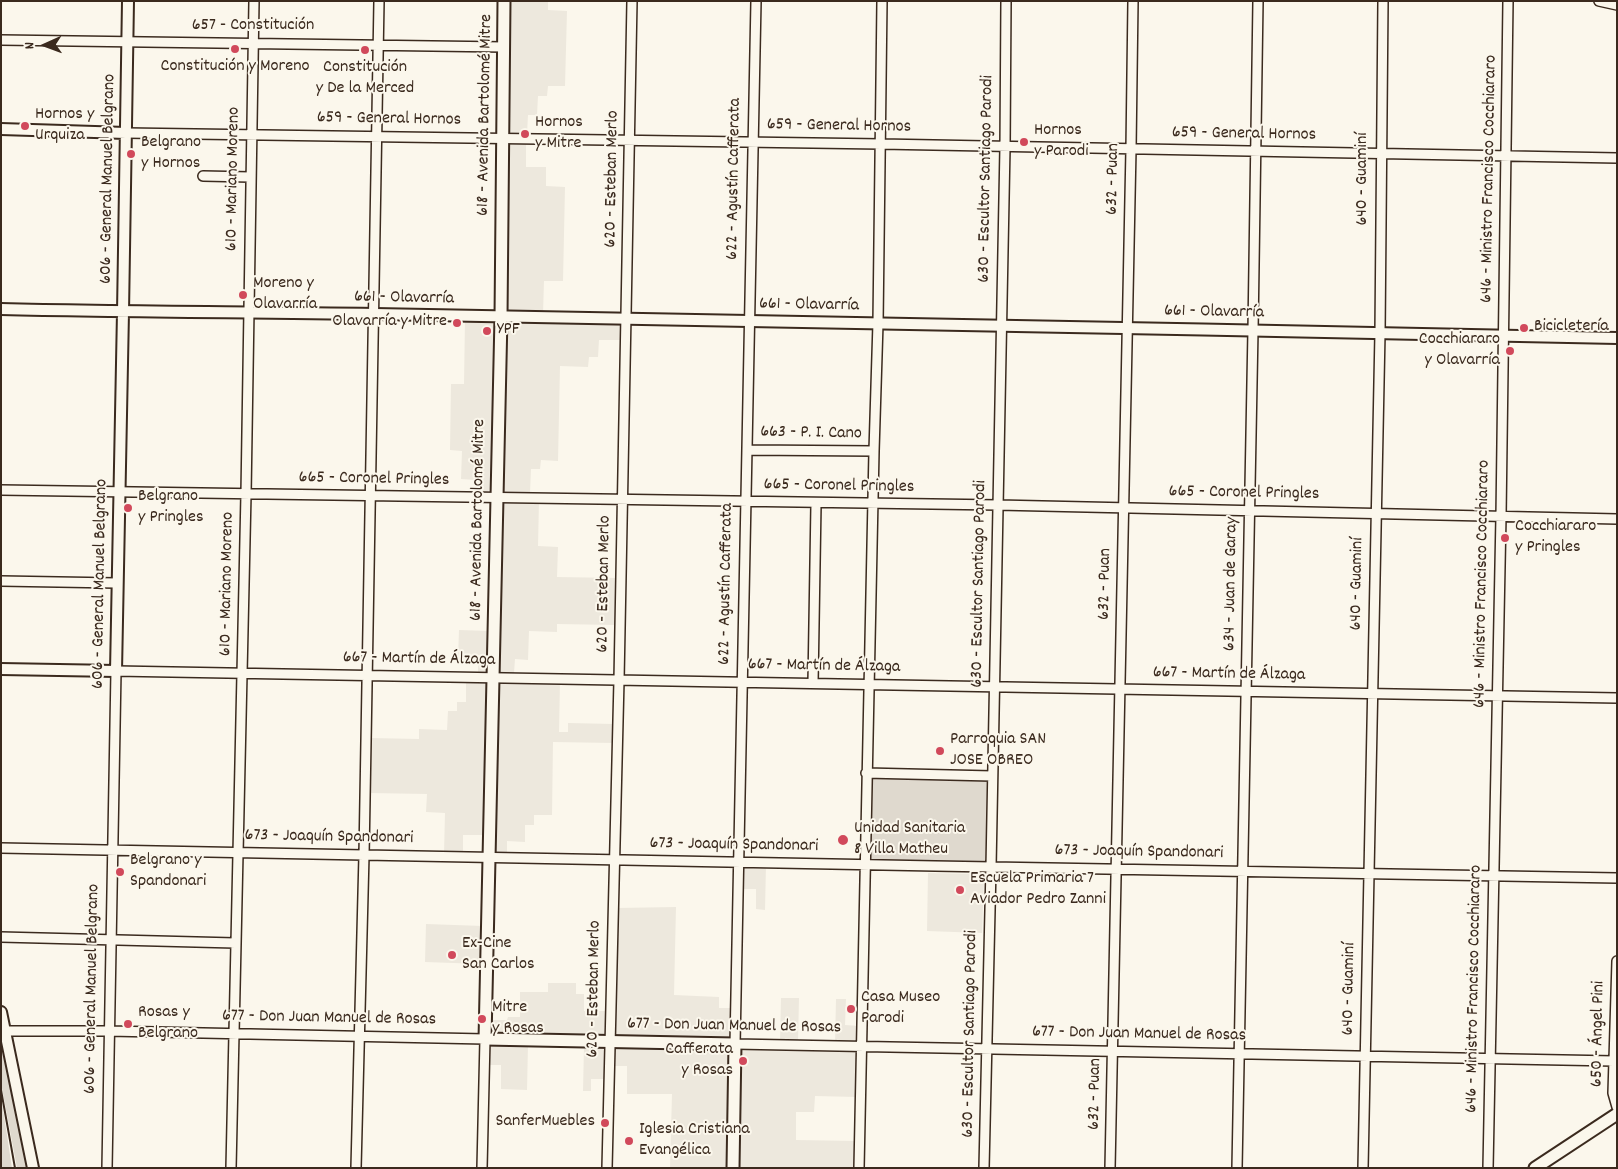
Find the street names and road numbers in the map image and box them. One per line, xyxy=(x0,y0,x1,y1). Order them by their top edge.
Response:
street label: 618 - Avenida Bartolomé Mitre xyxy=(473,14,499,216)
street label: 657 - Constitución xyxy=(192,16,314,38)
street label: 646 - Ministro Francisco Cocchiararo xyxy=(1477,55,1503,303)
street label: 606 - General Manuel Belgrano xyxy=(96,74,122,284)
street label: 630 - Escultor Santiago Parodi xyxy=(974,75,1000,283)
street label: 622 - Agustín Cafferata xyxy=(723,98,747,260)
street label: 610 - Mariano Moreno xyxy=(222,107,246,251)
street label: 659 - General Hornos xyxy=(317,108,461,132)
street label: 620 - Esteban Merlo xyxy=(601,110,625,248)
street label: 659 - General Hornos xyxy=(767,115,911,139)
street label: 659 - General Hornos xyxy=(1172,123,1316,147)
street label: 640 - Guaminí xyxy=(1353,132,1375,226)
street label: 632 - Puan xyxy=(1103,143,1125,215)
street label: 661 - Olavarría xyxy=(354,287,454,311)
street label: 661 - Olavarría xyxy=(759,294,859,318)
street label: 661 - Olavarría xyxy=(1164,301,1264,325)
street label: 618 - Avenida Bartolomé Mitre xyxy=(466,419,492,621)
street label: 663 - P. I. Cano xyxy=(760,422,862,446)
street label: 646 - Ministro Francisco Cocchiararo xyxy=(1470,460,1496,708)
street label: 665 - Coronel Pringles xyxy=(298,468,450,492)
street label: 665 - Coronel Pringles xyxy=(763,475,915,499)
street label: 606 - General Manuel Belgrano xyxy=(88,479,114,689)
street label: 630 - Escultor Santiago Parodi xyxy=(967,480,993,688)
street label: 665 - Coronel Pringles xyxy=(1168,482,1320,506)
street label: 622 - Agustín Cafferata xyxy=(715,503,739,665)
street label: 610 - Mariano Moreno xyxy=(216,512,240,656)
street label: 620 - Esteban Merlo xyxy=(593,515,617,653)
street label: 634 - Juan de Garay xyxy=(1220,517,1244,651)
street label: 640 - Guaminí xyxy=(1346,537,1370,631)
street label: 632 - Puan xyxy=(1095,548,1117,620)
street label: 667 - Martín de Álzaga xyxy=(342,648,496,672)
street label: 667 - Martín de Álzaga xyxy=(747,655,901,679)
street label: 667 - Martín de Álzaga xyxy=(1152,663,1306,687)
street label: 673 - Joaquín Spandonari xyxy=(244,826,414,850)
street label: 673 - Joaquín Spandonari xyxy=(649,834,819,858)
street label: 673 - Joaquín Spandonari xyxy=(1054,841,1224,865)
street label: 646 - Ministro Francisco Cocchiararo xyxy=(1462,865,1488,1113)
street label: 606 - General Manuel Belgrano xyxy=(80,884,106,1094)
street label: 620 - Esteban Merlo xyxy=(583,920,607,1058)
street label: 630 - Escultor Santiago Parodi xyxy=(958,930,984,1138)
street label: 640 - Guaminí xyxy=(1338,942,1362,1036)
street label: 650 - Ángel Pini xyxy=(1587,981,1611,1087)
street label: 677 - Don Juan Manuel de Rosas xyxy=(222,1006,436,1032)
street label: 677 - Don Juan Manuel de Rosas xyxy=(627,1014,841,1040)
street label: 677 - Don Juan Manuel de Rosas xyxy=(1032,1022,1246,1048)
street label: 632 - Puan xyxy=(1085,1058,1107,1130)

